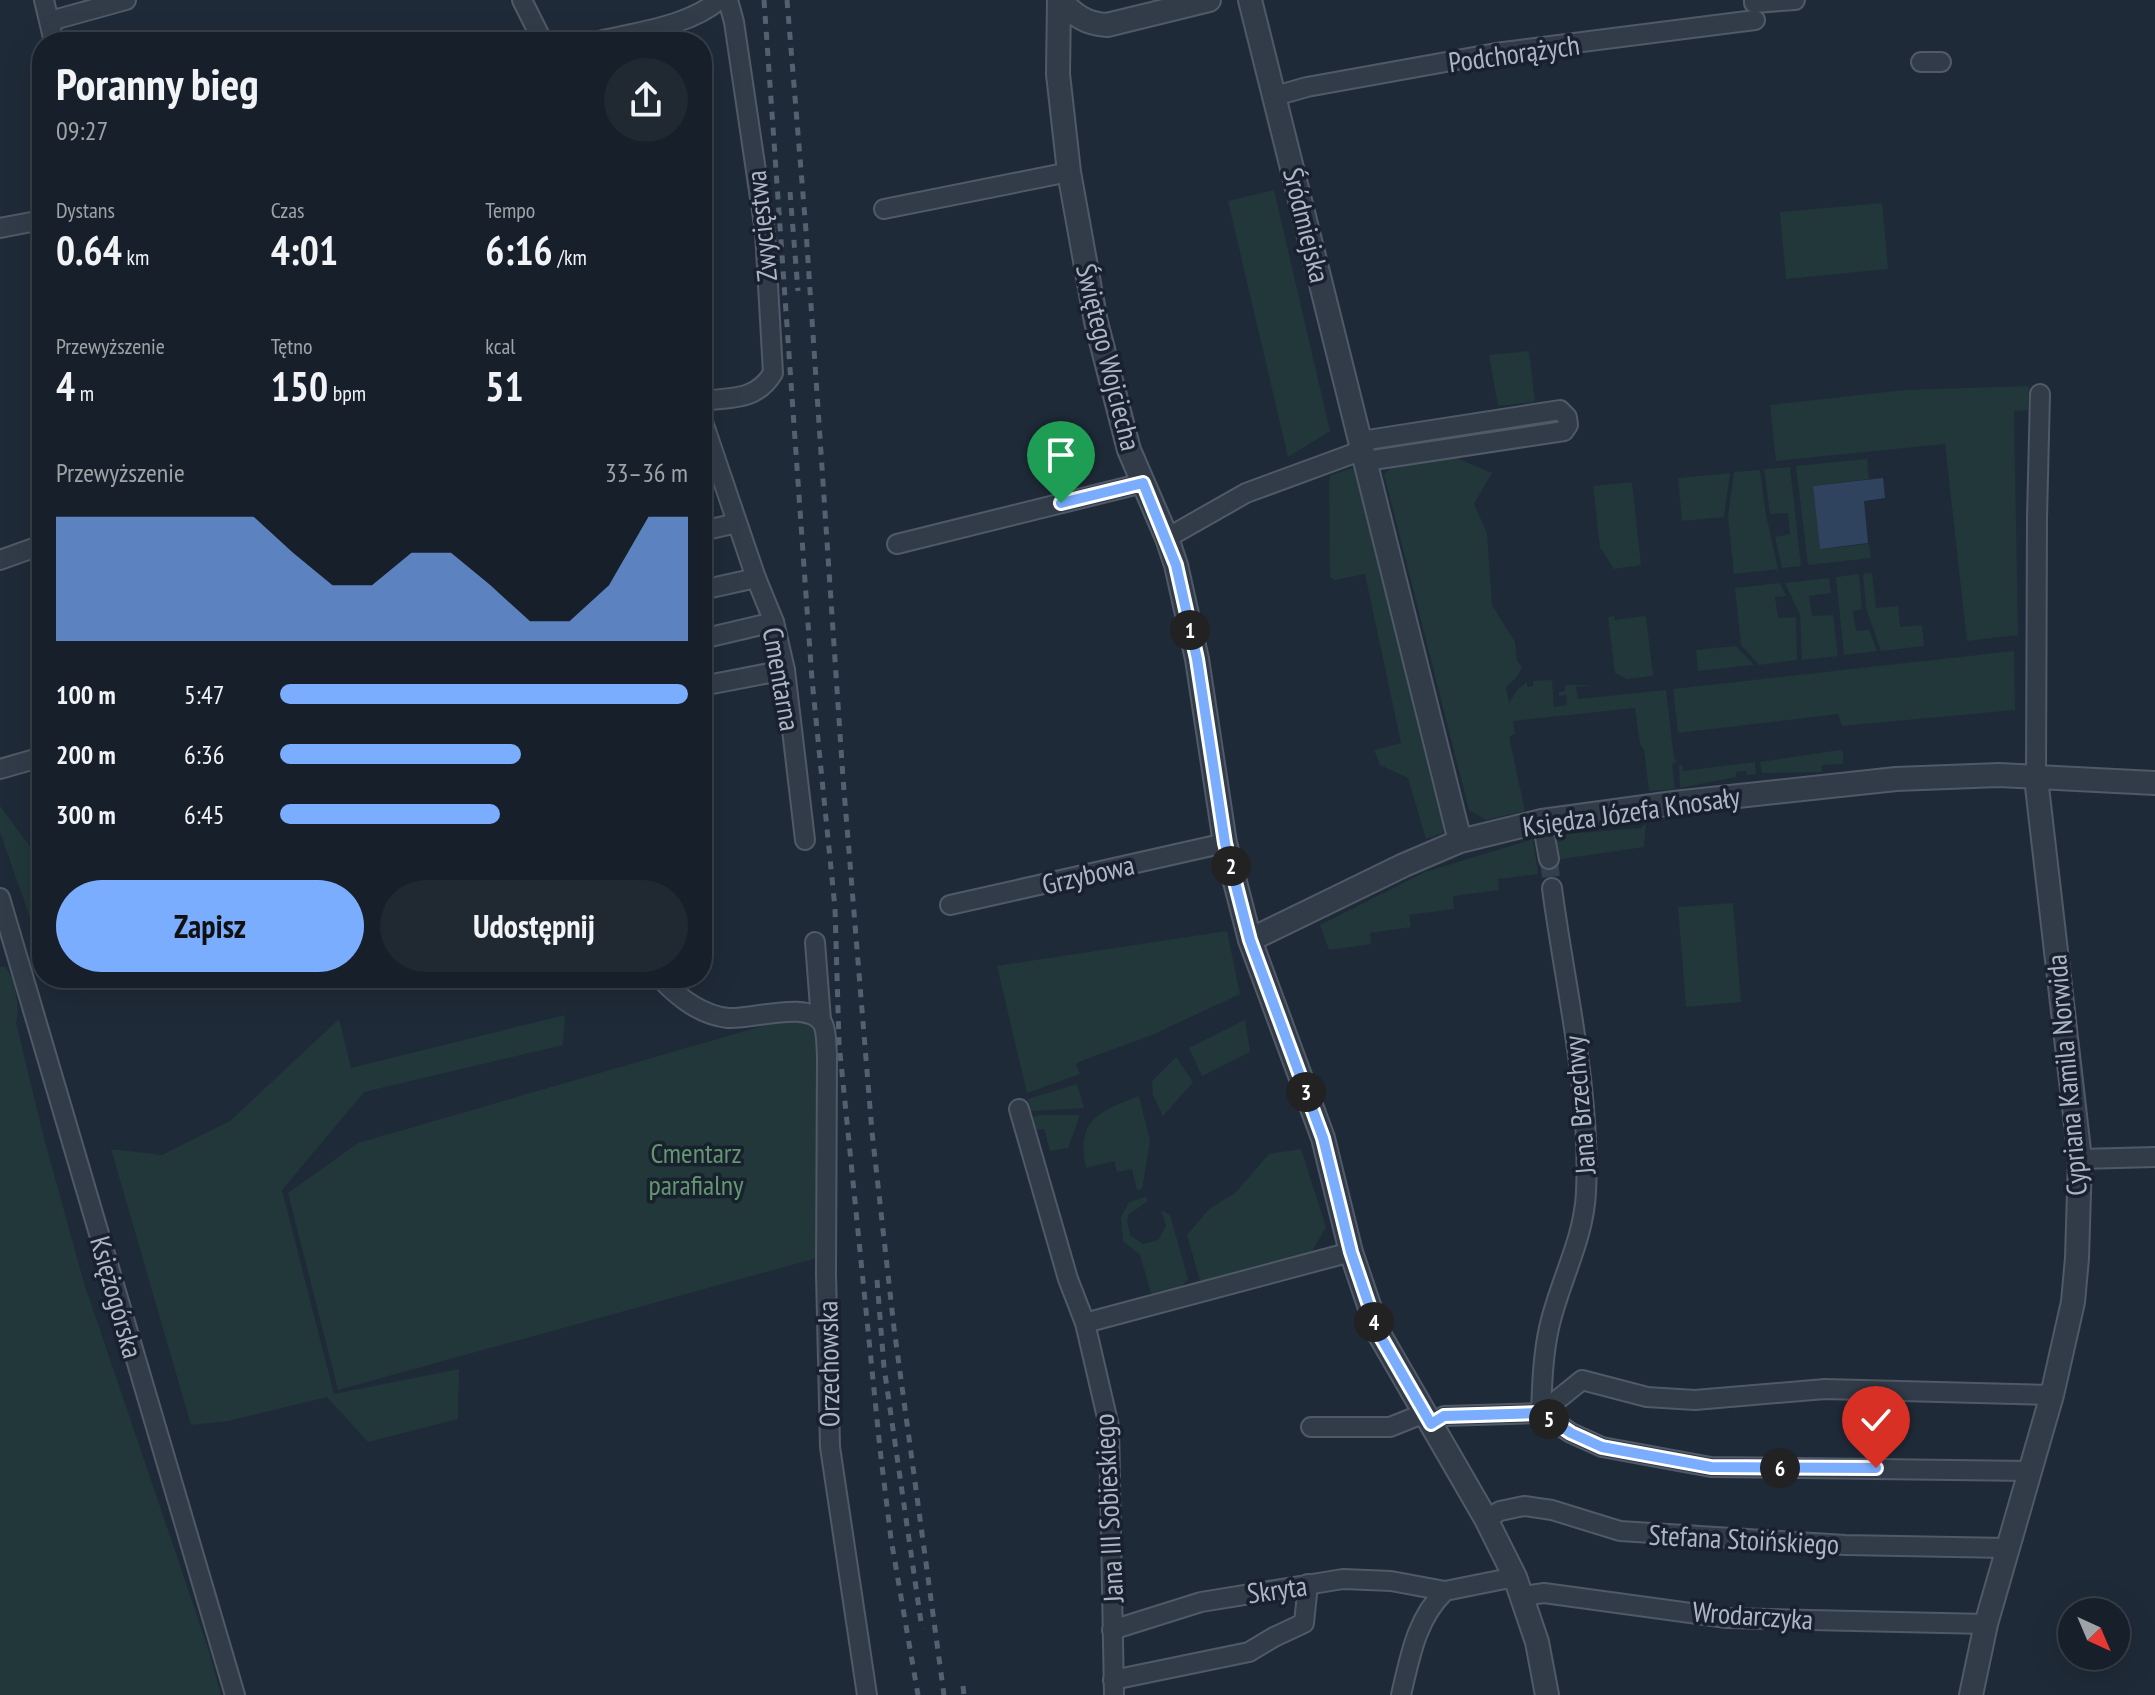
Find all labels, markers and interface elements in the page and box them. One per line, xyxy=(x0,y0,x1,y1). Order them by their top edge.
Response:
street label: Podchorążych xyxy=(1446,25,1582,81)
text: Poranny bieg xyxy=(56,55,259,112)
button: share xyxy=(604,58,688,142)
text: 09:27 xyxy=(56,114,108,147)
street label: Śródmiejska xyxy=(1275,164,1339,286)
street label: Zwycięstwa xyxy=(737,169,785,283)
text: Dystans xyxy=(56,196,115,224)
text: Czas xyxy=(271,196,305,224)
text: Tempo xyxy=(485,196,535,224)
text: 0.64 xyxy=(56,224,122,276)
text: 4:01 xyxy=(271,224,338,276)
text: 6:16 xyxy=(485,224,553,276)
text: km xyxy=(122,243,149,271)
text: /km xyxy=(553,243,587,271)
street label: Świętego Wojciecha xyxy=(1068,260,1150,454)
text: Przewyższenie xyxy=(56,332,165,360)
text: Tętno xyxy=(271,332,312,360)
text: kcal xyxy=(485,332,515,360)
text: 4 xyxy=(56,360,75,412)
text: 150 xyxy=(271,360,328,412)
text: 51 xyxy=(485,360,524,412)
text: m xyxy=(75,379,94,407)
text: bpm xyxy=(328,379,366,407)
pin xyxy=(1027,421,1095,503)
icon: arrive xyxy=(1039,433,1083,477)
text: Przewyższenie xyxy=(56,456,185,489)
text: 33–36 m xyxy=(605,456,688,489)
pin: 1 xyxy=(1170,610,1210,650)
text: 1 xyxy=(1185,616,1195,644)
street label: Cmentarna xyxy=(755,624,809,734)
text: 100 m xyxy=(56,678,116,711)
text: 5:47 xyxy=(184,678,224,711)
text: 200 m xyxy=(56,738,116,771)
text: 6:36 xyxy=(184,738,224,771)
street label: Księdza Józefa Knosały xyxy=(1520,777,1742,845)
text: 300 m xyxy=(56,798,116,831)
text: 6:45 xyxy=(184,798,224,831)
street label: Grzybowa xyxy=(1038,845,1138,903)
pin: 2 xyxy=(1211,846,1251,886)
text: 2 xyxy=(1226,852,1236,880)
button: Zapisz xyxy=(56,880,364,972)
button: Udostępnij xyxy=(380,880,688,972)
street label: Cypriana Kamila Norwida xyxy=(2037,953,2095,1197)
street label: Jana Brzechwy xyxy=(1554,1034,1604,1177)
pin: 3 xyxy=(1286,1072,1326,1112)
text: 3 xyxy=(1301,1078,1311,1106)
park label: Cmentarz parafialny xyxy=(648,1134,744,1203)
street label: Księżogórska xyxy=(82,1232,152,1362)
street label: Orzechowska xyxy=(808,1301,848,1427)
pin: 4 xyxy=(1354,1302,1394,1342)
text: 4 xyxy=(1369,1308,1379,1336)
pin xyxy=(1842,1386,1910,1468)
icon: check xyxy=(1854,1398,1898,1442)
pin: 5 xyxy=(1529,1399,1569,1439)
text: 5 xyxy=(1544,1405,1554,1433)
street label: Jana III Sobieskiego xyxy=(1085,1413,1131,1604)
pin: 6 xyxy=(1760,1448,1800,1488)
text: 6 xyxy=(1775,1454,1785,1482)
street label: Stefana Stoińskiego xyxy=(1648,1516,1840,1562)
street label: Skryta xyxy=(1245,1567,1309,1611)
street label: Wrodarczyka xyxy=(1691,1592,1815,1638)
north arrow xyxy=(2058,1598,2130,1670)
map controls xyxy=(2058,1598,2130,1670)

